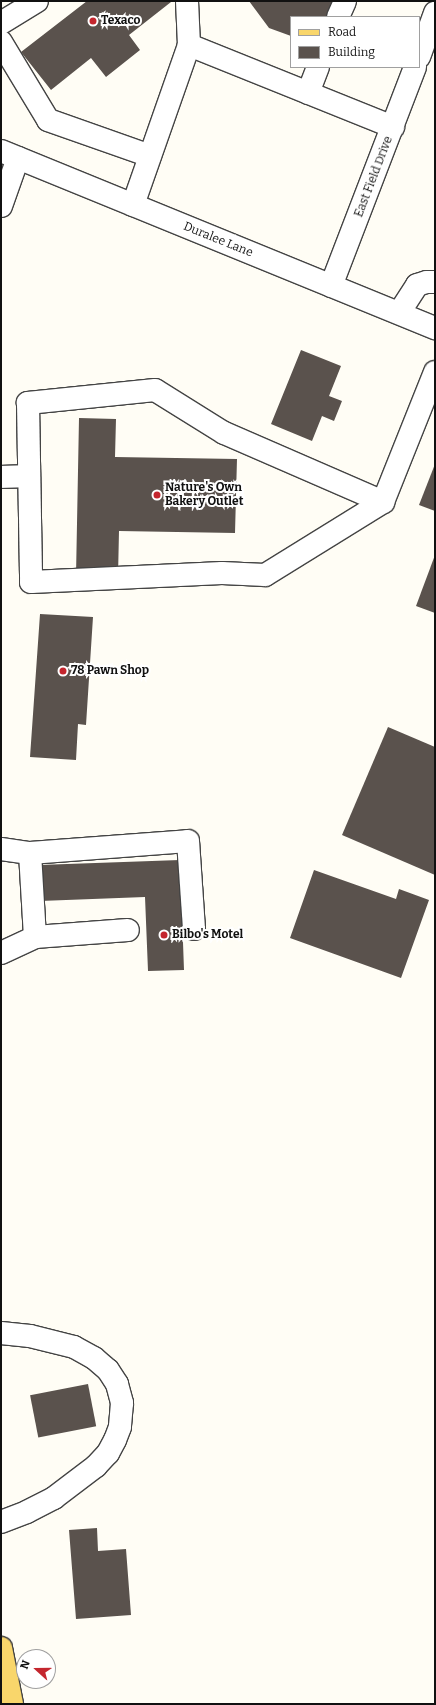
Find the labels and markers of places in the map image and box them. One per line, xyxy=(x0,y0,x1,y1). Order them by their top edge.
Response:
place label: Texaco xyxy=(101,14,140,28)
marker: Texaco xyxy=(88,16,98,26)
place label: Nature's Own Bakery Outlet xyxy=(165,481,243,509)
marker: Nature's Own Bakery Outlet xyxy=(152,490,162,500)
place label: 78 Pawn Shop xyxy=(71,664,149,678)
marker: 78 Pawn Shop xyxy=(58,666,68,676)
place label: Bilbo's Motel xyxy=(172,928,243,942)
marker: Bilbo's Motel xyxy=(159,930,169,940)

